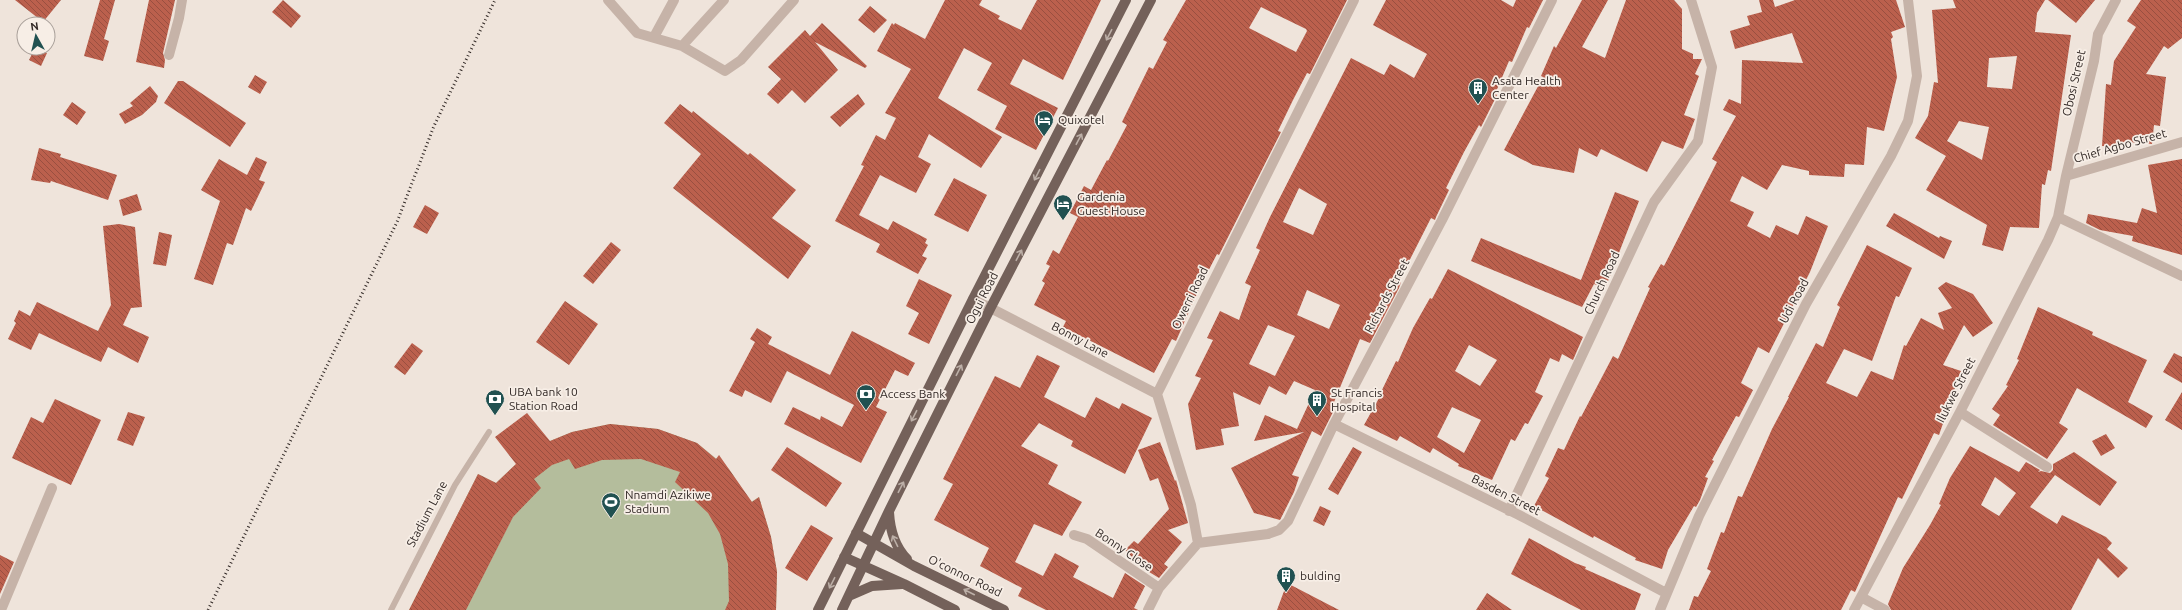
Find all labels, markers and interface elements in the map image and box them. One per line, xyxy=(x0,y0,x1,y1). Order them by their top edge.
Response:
north arrow xyxy=(16,16,56,56)
text: N xyxy=(30,20,40,33)
one-way arrow xyxy=(1105,28,1112,40)
street label: Obosi Street xyxy=(2060,48,2088,117)
place label: Asata Health Center xyxy=(1492,74,1561,101)
building icon: Asata Health Center xyxy=(1467,77,1489,105)
hotel icon: Quixotel xyxy=(1033,109,1055,137)
place label: Quixotel xyxy=(1058,113,1104,126)
street label: Chief Agbo Street xyxy=(2072,126,2168,165)
one-way arrow xyxy=(1075,134,1083,146)
one-way arrow xyxy=(1032,169,1040,181)
place label: Gardenia Guest House xyxy=(1077,190,1145,217)
hotel icon: Gardenia Guest House xyxy=(1052,193,1074,221)
one-way arrow xyxy=(1015,249,1023,261)
street label: Church Road xyxy=(1581,249,1622,317)
street label: Richards Street xyxy=(1362,256,1412,335)
street label: Owerri Road xyxy=(1169,265,1210,331)
street label: Ogui Road xyxy=(963,270,1000,326)
street label: Udi Road xyxy=(1776,276,1811,325)
street label: Bonny Lane xyxy=(1050,319,1111,360)
street label: Ilukwe Street xyxy=(1934,355,1978,425)
one-way arrow xyxy=(956,365,964,377)
bank icon: Access Bank xyxy=(855,383,877,411)
place label: UBA bank 10 Station Road xyxy=(509,385,578,412)
place label: St Francis Hospital xyxy=(1331,386,1382,413)
place label: Access Bank xyxy=(880,387,945,400)
bank icon: UBA bank 10 Station Road xyxy=(484,388,506,416)
building icon: St Francis Hospital xyxy=(1306,389,1328,417)
one-way arrow xyxy=(910,410,917,422)
street label: Basden Street xyxy=(1470,472,1543,518)
street label: Stadium Lane xyxy=(404,479,449,549)
one-way arrow xyxy=(898,481,905,493)
place label: Nnamdi Azikiwe Stadium xyxy=(625,488,711,515)
sports icon: Nnamdi Azikiwe Stadium xyxy=(600,491,622,519)
street label: Bonny Close xyxy=(1093,526,1155,573)
one-way arrow xyxy=(891,536,898,548)
street label: O'connor Road xyxy=(926,552,1004,599)
building icon: bulding xyxy=(1275,565,1297,593)
place label: bulding xyxy=(1300,569,1341,582)
one-way arrow xyxy=(827,576,835,588)
one-way arrow xyxy=(963,588,975,595)

